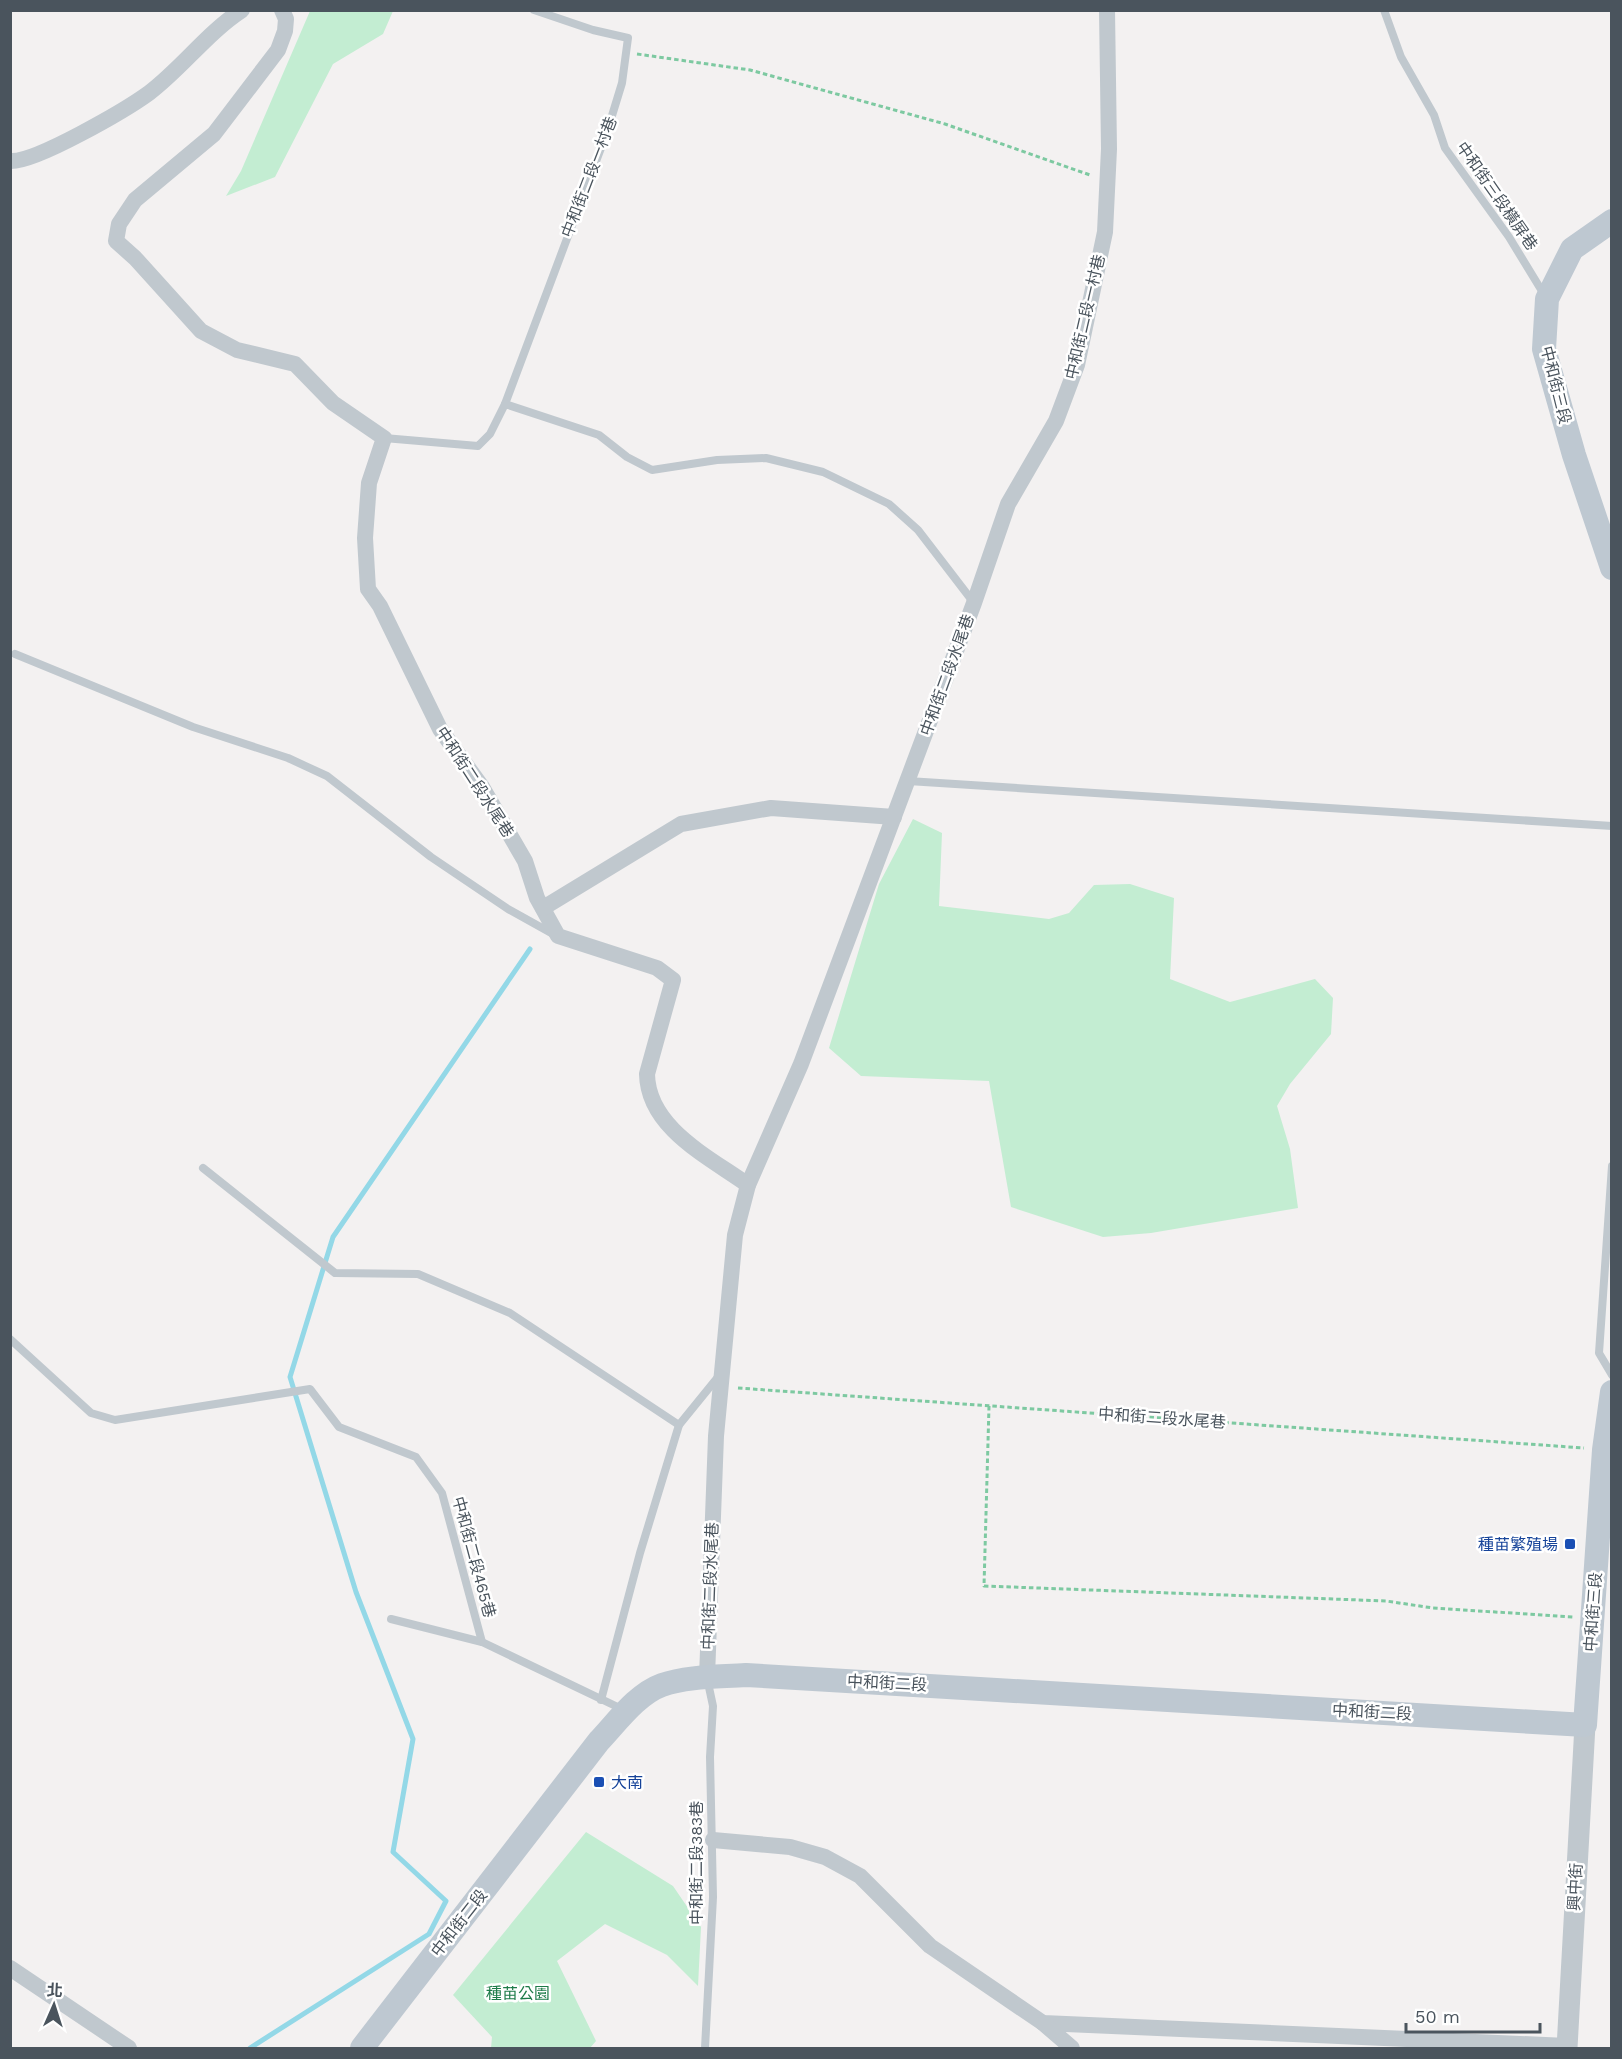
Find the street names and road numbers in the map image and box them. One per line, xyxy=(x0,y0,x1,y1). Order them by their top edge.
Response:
street label: 中和街二段一村巷 xyxy=(557,114,621,240)
street label: 中和街三段橫屏巷 xyxy=(1453,138,1541,254)
street label: 中和街二段一村巷 xyxy=(1061,252,1109,382)
street label: 中和街三段 xyxy=(1537,344,1575,426)
street label: 中和街二段水尾巷 xyxy=(916,612,978,738)
street label: 中和街二段水尾巷 xyxy=(432,723,518,841)
street label: 中和街二段水尾巷 xyxy=(1097,1404,1227,1432)
street label: 中和街二段465巷 xyxy=(449,1494,499,1620)
street label: 中和街二段水尾巷 xyxy=(698,1522,722,1650)
street label: 中和街三段 xyxy=(1581,1571,1605,1653)
street label: 中和街二段 xyxy=(847,1671,927,1695)
street label: 中和街二段 xyxy=(1332,1700,1412,1724)
street label: 中和街二段383巷 xyxy=(687,1801,706,1925)
street label: 興中街 xyxy=(1564,1863,1586,1911)
street label: 中和街二段 xyxy=(427,1886,491,1960)

